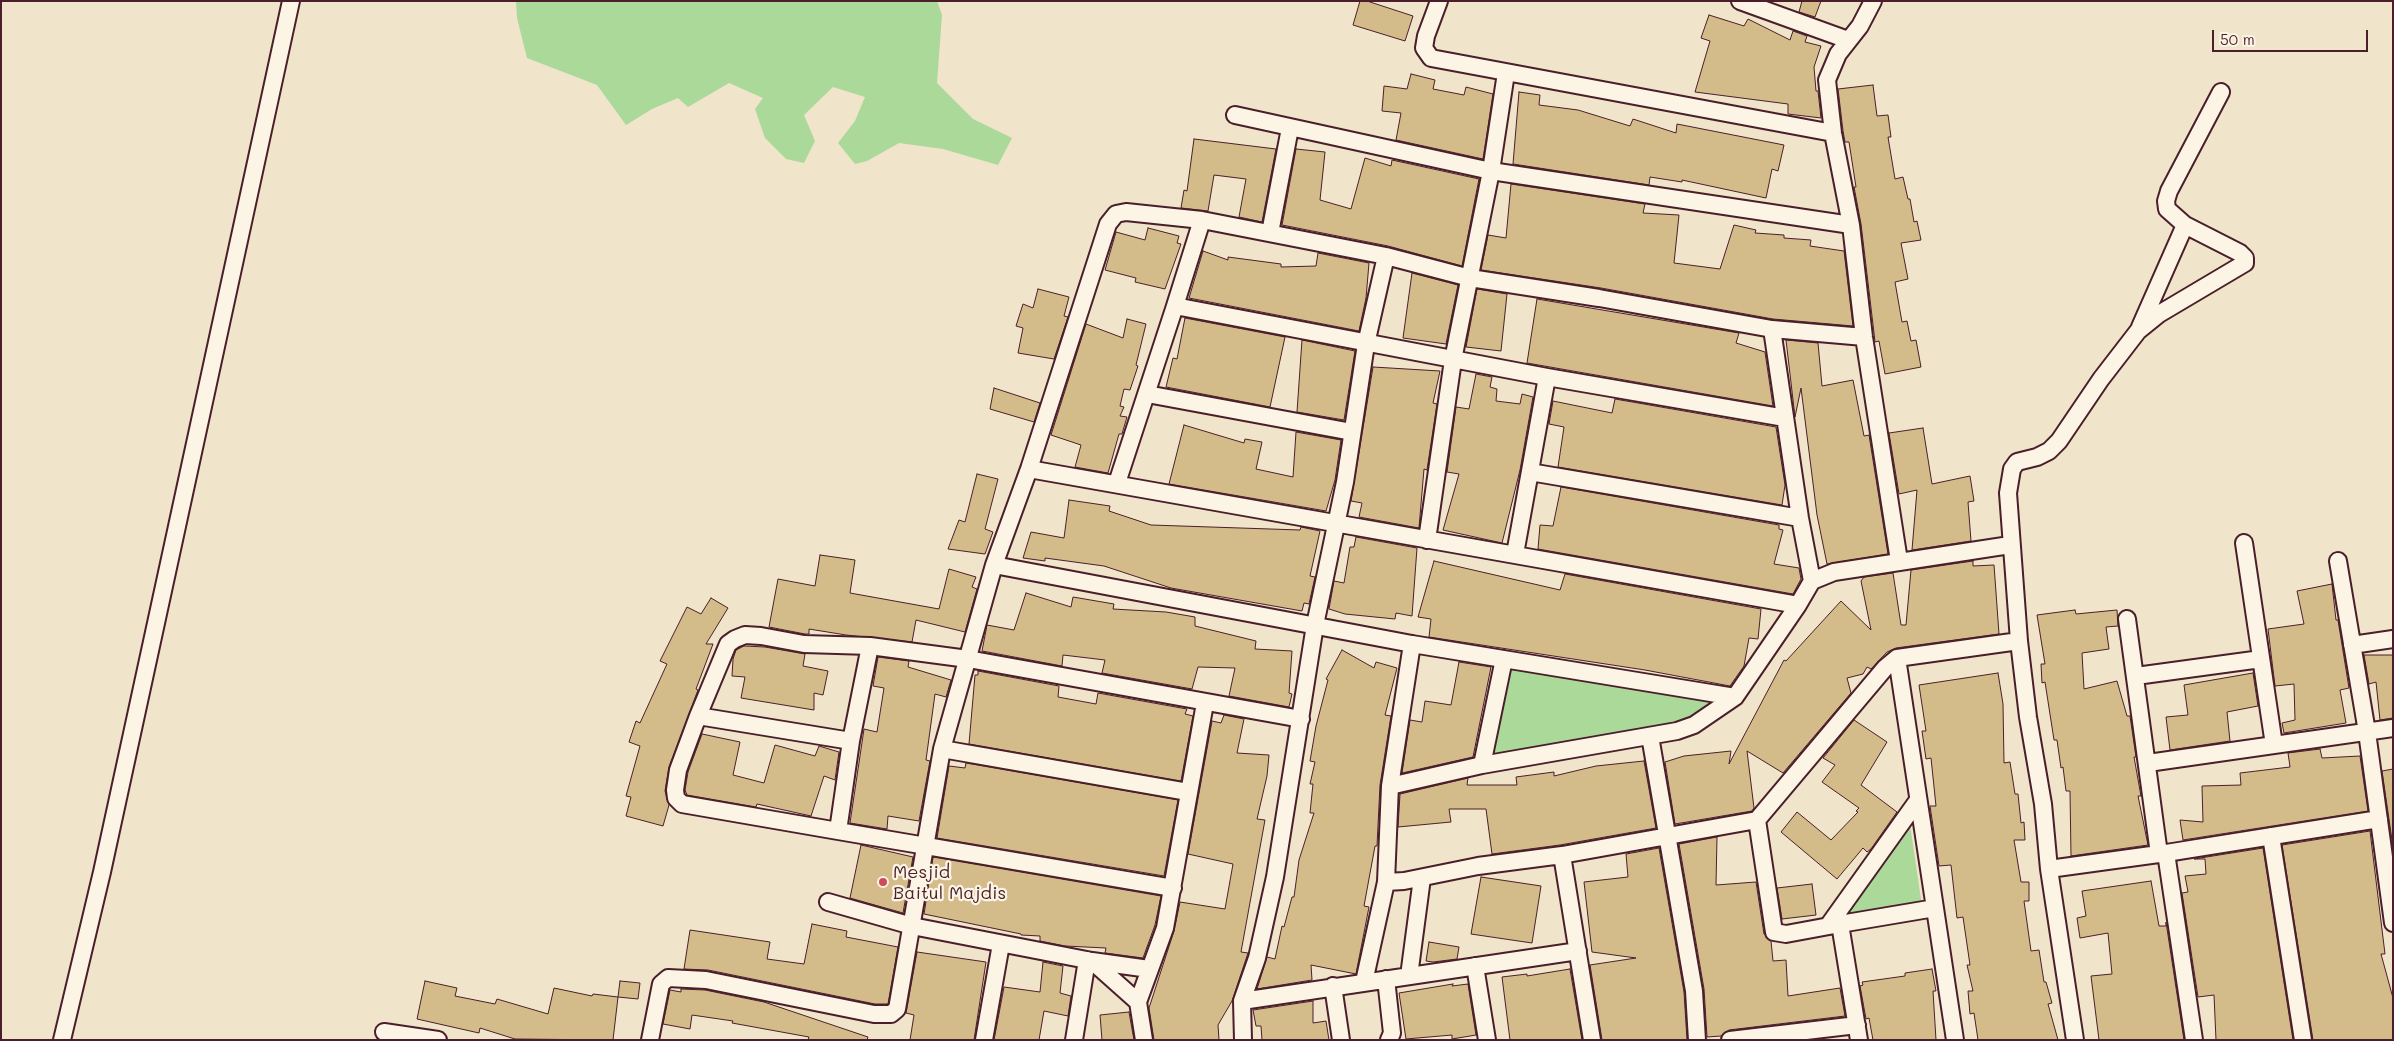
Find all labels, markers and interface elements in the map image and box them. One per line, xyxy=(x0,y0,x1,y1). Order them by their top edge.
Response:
scale bar xyxy=(2214,20,2370,52)
text: 50 m xyxy=(2220,29,2255,49)
place label: Mesjid Baitul Majdis xyxy=(893,861,1006,904)
marker: Mesjid Baitul Majdis xyxy=(877,876,889,888)

